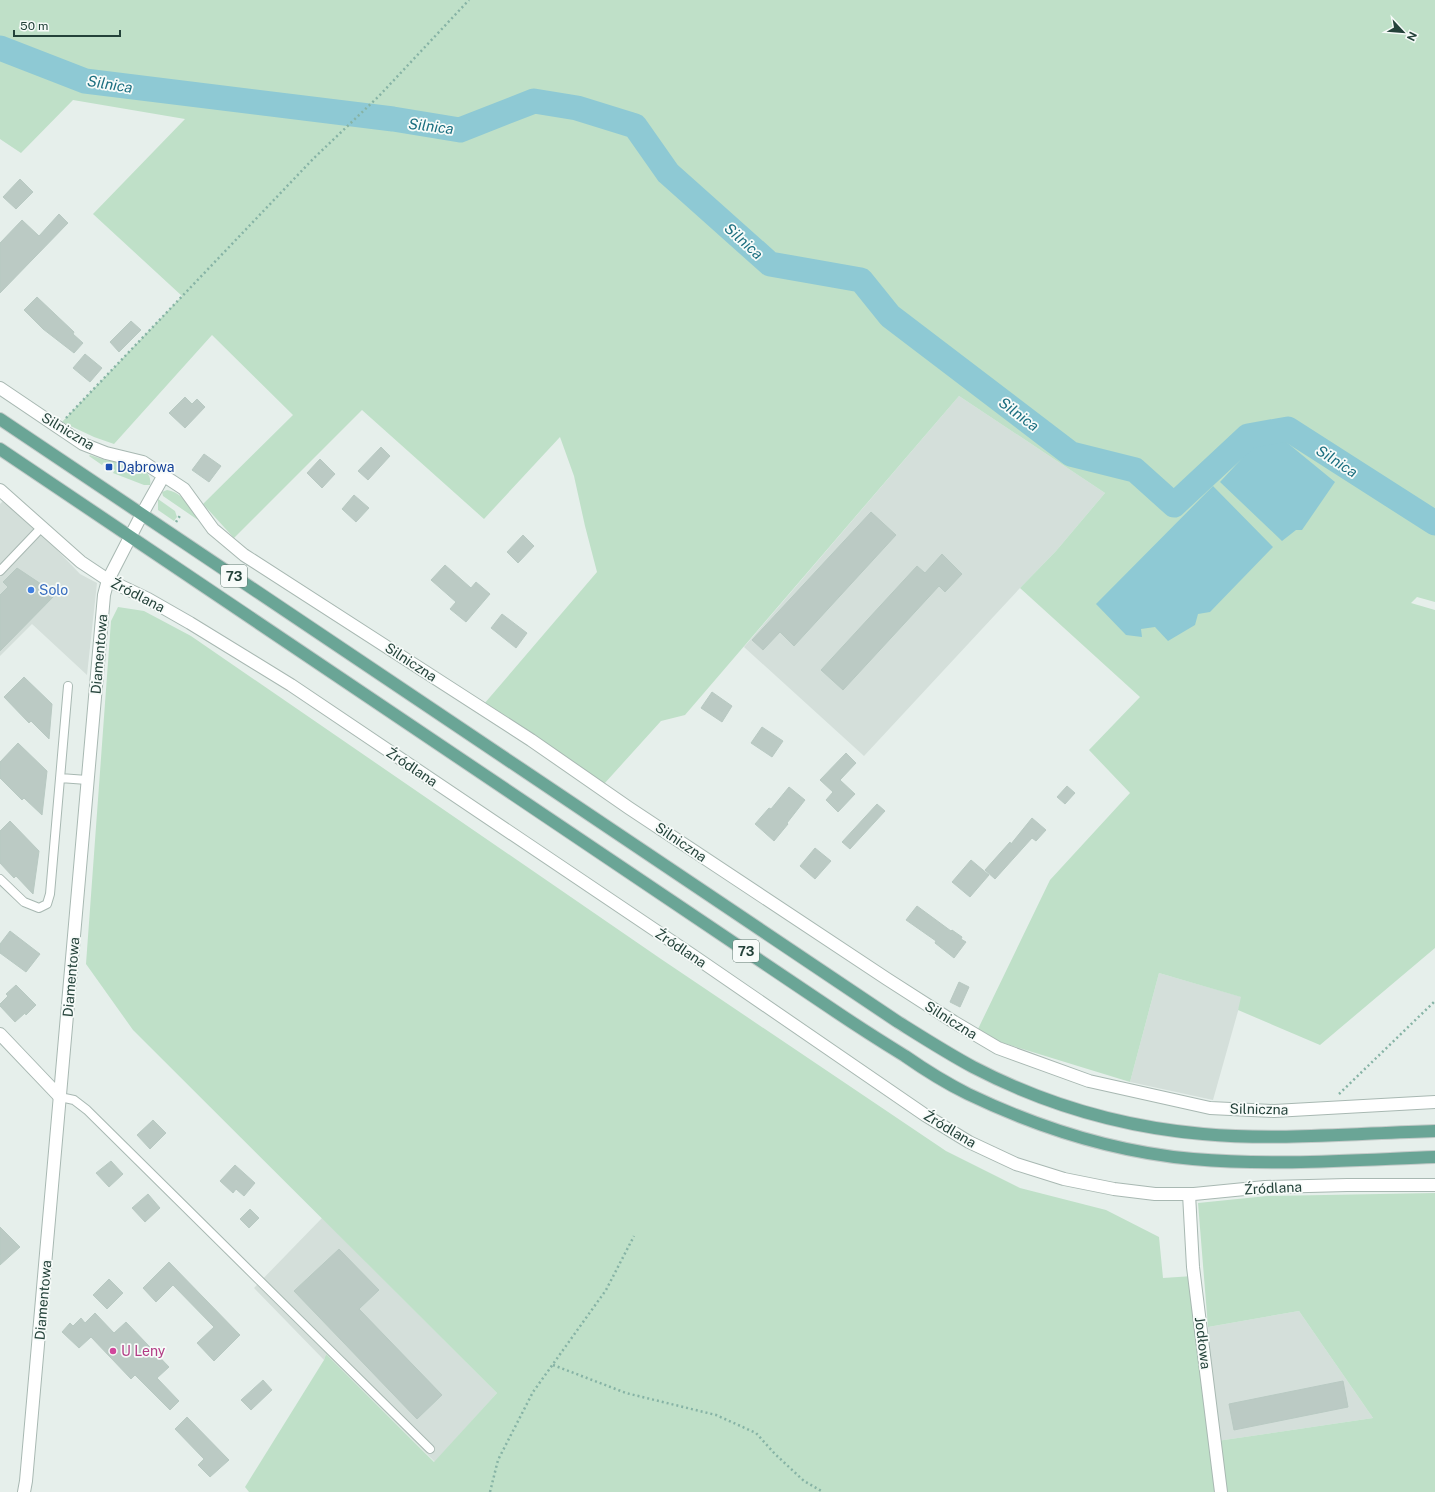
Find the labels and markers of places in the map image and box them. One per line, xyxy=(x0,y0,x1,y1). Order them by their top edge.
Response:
place label: Dąbrowa xyxy=(117,459,174,475)
marker: Dąbrowa xyxy=(104,462,114,472)
place label: Solo xyxy=(39,582,68,598)
marker: Solo xyxy=(26,585,36,595)
place label: U Leny xyxy=(121,1343,166,1359)
marker: U Leny xyxy=(108,1346,118,1356)

